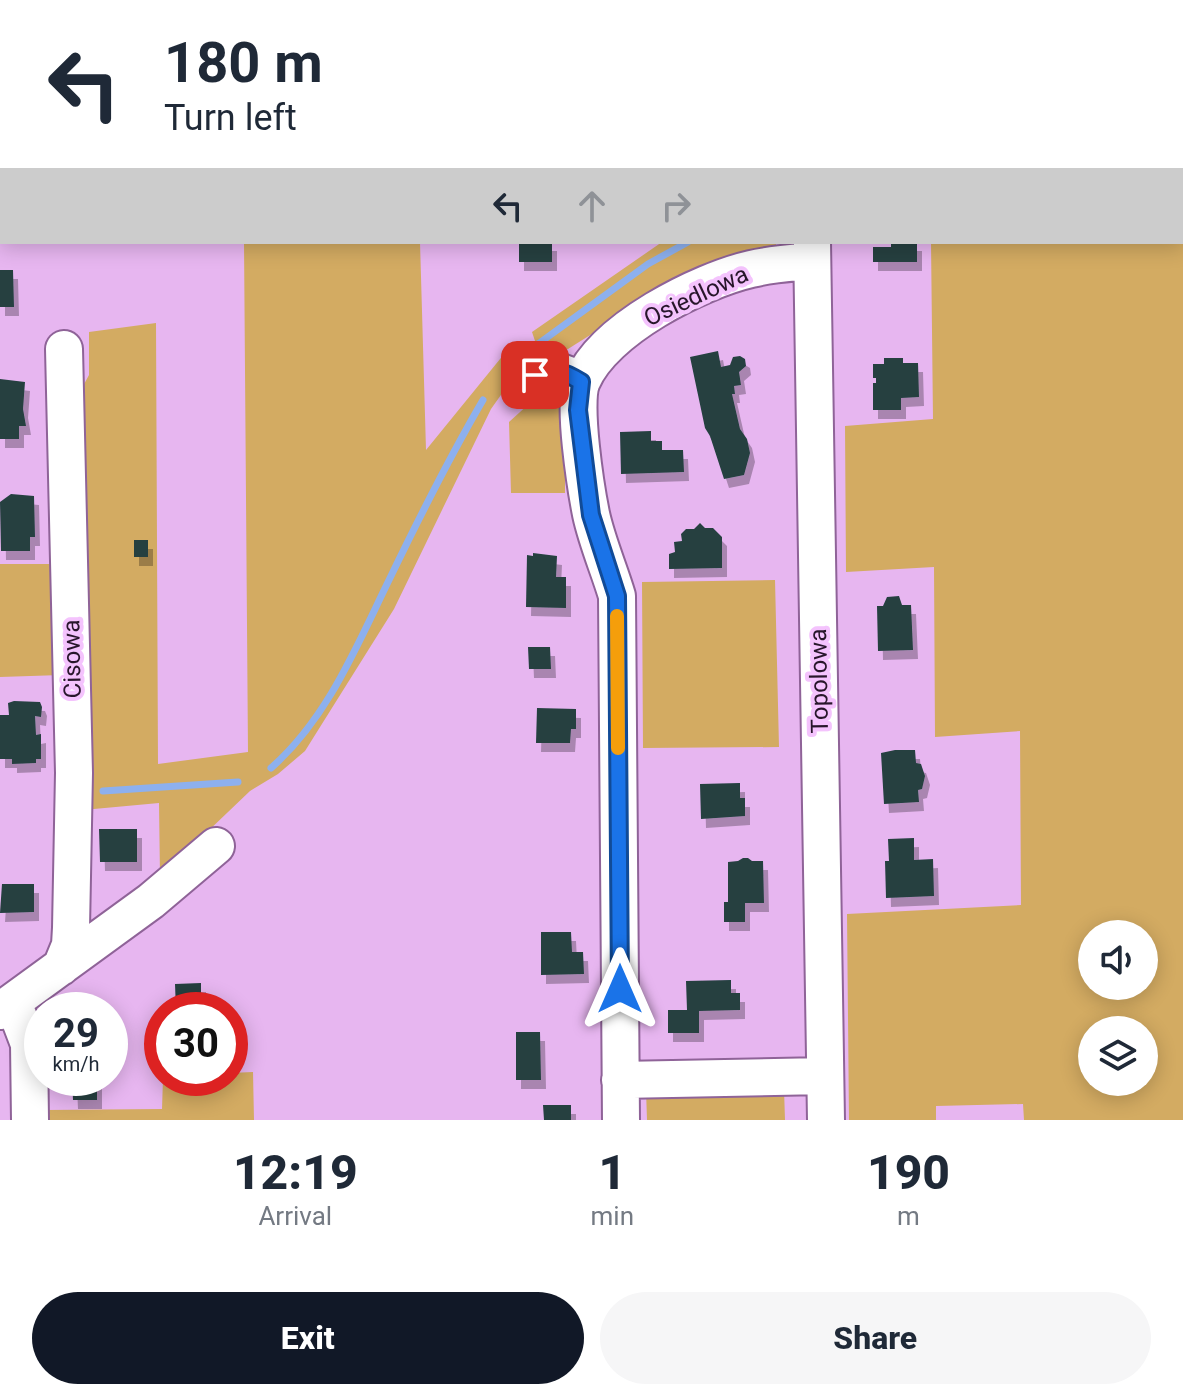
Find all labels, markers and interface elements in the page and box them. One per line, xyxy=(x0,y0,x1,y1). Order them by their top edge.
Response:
text: 180 m xyxy=(164,30,323,96)
icon: left xyxy=(32,32,136,136)
text: Turn left xyxy=(164,97,297,139)
icon: left xyxy=(486,184,530,228)
icon: ahead xyxy=(570,184,614,228)
icon: right xyxy=(654,184,698,228)
street label: Osiedlowa xyxy=(640,260,752,332)
pin xyxy=(501,341,569,409)
icon: arrive xyxy=(513,353,557,397)
street label: Cisowa xyxy=(57,619,87,699)
street label: Topolowa xyxy=(804,628,834,734)
map controls xyxy=(1078,920,1158,1096)
button: sound xyxy=(1078,920,1158,1000)
position arrow xyxy=(578,947,662,1031)
speed limit sign: 30 xyxy=(144,992,248,1096)
text: 29 xyxy=(53,1010,99,1057)
button: layers xyxy=(1078,1016,1158,1096)
text: km/h xyxy=(53,1052,99,1076)
text: 12:19 xyxy=(233,1144,358,1201)
text: 1 xyxy=(598,1144,626,1201)
text: 190 xyxy=(867,1144,950,1201)
text: Arrival xyxy=(258,1201,332,1231)
text: min xyxy=(591,1201,634,1231)
text: m xyxy=(897,1201,920,1231)
button: Exit xyxy=(32,1292,584,1384)
button: Share xyxy=(600,1292,1151,1384)

